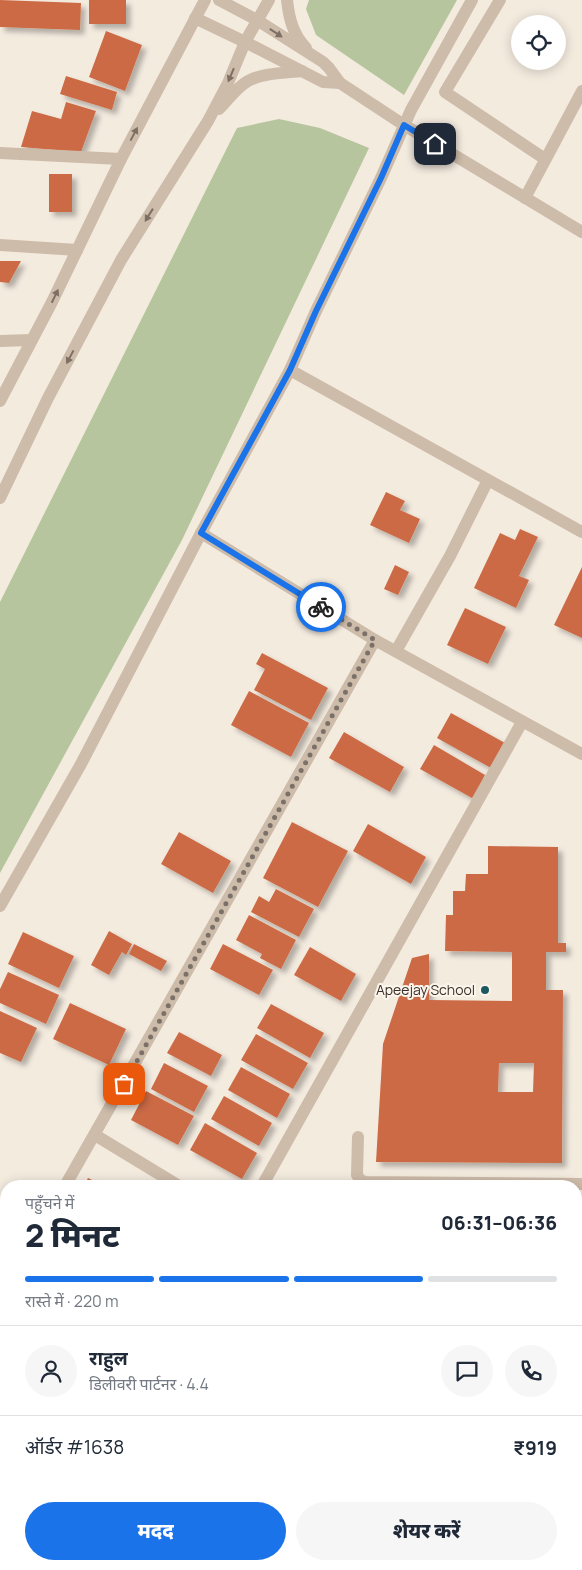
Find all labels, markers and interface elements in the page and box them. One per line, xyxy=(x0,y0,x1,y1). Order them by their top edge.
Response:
map controls xyxy=(511,15,566,70)
button: locate xyxy=(511,15,566,70)
one-way arrow xyxy=(270,28,283,37)
one-way arrow xyxy=(227,68,235,82)
pin xyxy=(414,123,456,165)
one-way arrow xyxy=(130,127,138,142)
icon: home xyxy=(421,130,449,158)
one-way arrow xyxy=(145,208,154,221)
one-way arrow xyxy=(51,289,59,303)
one-way arrow xyxy=(66,349,74,364)
courier xyxy=(296,582,346,632)
icon: bike xyxy=(307,593,335,621)
place label: Apeejay School xyxy=(376,980,475,999)
marker: Apeejay School xyxy=(479,984,491,996)
pin xyxy=(103,1063,145,1105)
icon: bag xyxy=(110,1070,138,1098)
text: पहुँचने में xyxy=(25,1192,74,1214)
text: 06:31–06:36 xyxy=(441,1210,557,1236)
text: 2 मिनट xyxy=(25,1213,120,1257)
text: रास्ते में · 220 m xyxy=(25,1290,119,1312)
button: person xyxy=(25,1345,77,1397)
text: राहुल xyxy=(89,1345,128,1371)
button: chat xyxy=(441,1345,493,1397)
button: phone xyxy=(505,1345,557,1397)
text: डिलीवरी पार्टनर · 4.4 xyxy=(89,1373,209,1395)
text: ऑर्डर #1638 xyxy=(25,1434,124,1460)
text: ₹919 xyxy=(513,1435,557,1461)
button: मदद xyxy=(25,1502,286,1560)
button: शेयर करें xyxy=(296,1502,557,1560)

